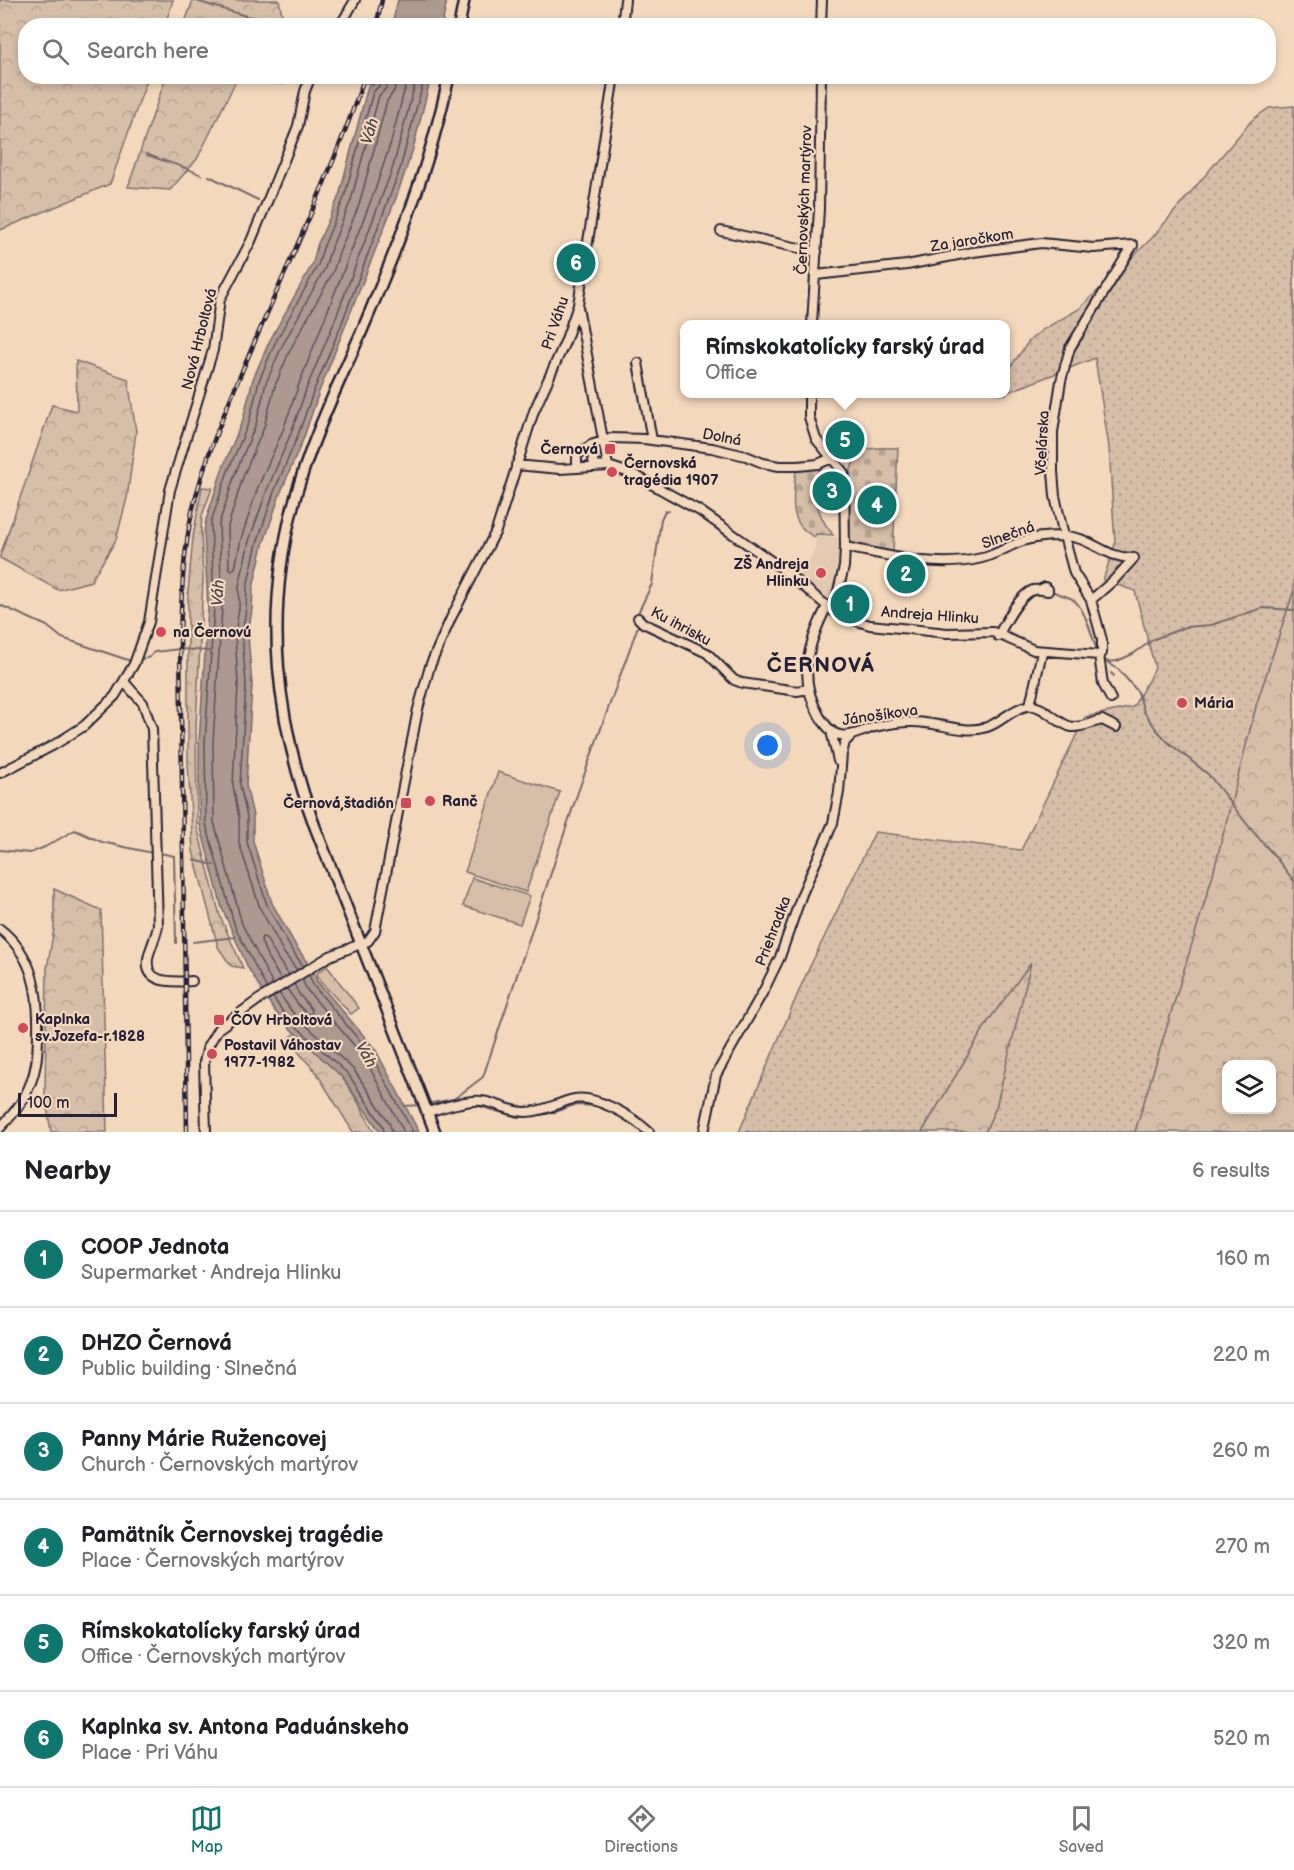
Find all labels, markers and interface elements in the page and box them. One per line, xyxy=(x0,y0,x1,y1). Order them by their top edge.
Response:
search box xyxy=(18,18,1276,84)
icon: search xyxy=(39,35,72,68)
text: Search here xyxy=(87,38,209,65)
water label: Váh xyxy=(357,116,383,147)
street label: Černovských martýrov xyxy=(792,124,817,275)
street label: Za jaročkom xyxy=(928,225,1015,257)
pin: 6 xyxy=(556,240,596,286)
street label: Nová Hrboltová xyxy=(178,286,221,392)
street label: Pri Váhu xyxy=(538,294,573,352)
popup xyxy=(680,320,1010,398)
text: Rímskokatolícky farský úrad xyxy=(705,334,985,361)
text: Office xyxy=(705,361,757,385)
street label: Včelárska xyxy=(1031,410,1054,476)
pin: 5 xyxy=(826,418,864,462)
street label: Dolná xyxy=(701,424,743,451)
place label: Černová xyxy=(541,439,598,459)
marker: Černová xyxy=(603,442,617,456)
place label: Černovská tragédia 1907 xyxy=(623,453,718,490)
marker: Černovská tragédia 1907 xyxy=(605,465,619,479)
pin: 3 xyxy=(812,468,852,514)
pin: 4 xyxy=(858,482,896,528)
street label: Slnečná xyxy=(979,518,1037,553)
pin: 2 xyxy=(886,552,926,596)
place label: ZŠ Andreja Hlinku xyxy=(734,554,809,591)
marker: ZŠ Andreja Hlinku xyxy=(814,566,828,580)
water label: Váh xyxy=(208,579,229,607)
pin: 1 xyxy=(830,582,870,626)
street label: Ku ihrisku xyxy=(647,603,714,650)
street label: Andreja Hlinku xyxy=(880,603,980,628)
place label: na Černovú xyxy=(173,622,251,642)
marker: na Černovú xyxy=(154,625,168,639)
district label: ČERNOVÁ xyxy=(767,651,875,678)
place label: Mária xyxy=(1194,694,1234,713)
marker: Mária xyxy=(1175,696,1189,710)
street label: Jánošíkova xyxy=(841,701,919,730)
your location xyxy=(753,731,782,760)
place label: Ranč xyxy=(442,792,478,811)
place label: Černová,štadión xyxy=(283,793,394,813)
marker: Ranč xyxy=(423,794,437,808)
marker: Černová,štadión xyxy=(399,796,413,810)
street label: Priehradka xyxy=(751,894,795,969)
place label: Kaplnka sv.Jozefa-r.1828 xyxy=(35,1010,145,1046)
place label: ČOV Hrboltová xyxy=(231,1010,332,1030)
marker: ČOV Hrboltová xyxy=(212,1013,226,1027)
marker: Kaplnka sv.Jozefa-r.1828 xyxy=(16,1021,30,1035)
place label: Postavil Váhostav 1977-1982 xyxy=(224,1036,342,1072)
water label: Váh xyxy=(351,1038,381,1071)
marker: Postavil Váhostav 1977-1982 xyxy=(205,1047,219,1061)
map controls xyxy=(1222,1060,1276,1114)
button: layers xyxy=(1222,1060,1276,1114)
scale bar xyxy=(18,1090,117,1118)
text: 100 m xyxy=(27,1094,70,1113)
text: Nearby xyxy=(24,1156,111,1187)
text: 6 results xyxy=(1192,1159,1270,1183)
text: COOP Jednota xyxy=(81,1234,229,1261)
text: 1 xyxy=(39,1247,48,1271)
text: 160 m xyxy=(1216,1247,1270,1271)
text: Supermarket · Andreja Hlinku xyxy=(81,1261,341,1285)
text: DHZO Černová xyxy=(81,1330,232,1357)
text: 2 xyxy=(38,1343,49,1367)
text: 220 m xyxy=(1213,1343,1270,1367)
text: Public building · Slnečná xyxy=(81,1357,297,1381)
text: Panny Márie Ružencovej xyxy=(81,1426,327,1453)
text: 3 xyxy=(38,1439,49,1463)
text: 260 m xyxy=(1212,1439,1270,1463)
text: Church · Černovských martýrov xyxy=(81,1453,358,1477)
text: Pamätník Černovskej tragédie xyxy=(81,1522,383,1549)
text: 4 xyxy=(38,1535,49,1559)
text: 270 m xyxy=(1215,1535,1270,1559)
text: Place · Černovských martýrov xyxy=(81,1549,344,1573)
text: Rímskokatolícky farský úrad xyxy=(81,1618,360,1645)
text: 5 xyxy=(38,1631,49,1655)
text: 320 m xyxy=(1212,1631,1270,1655)
text: Office · Černovských martýrov xyxy=(81,1645,345,1669)
text: Kaplnka sv. Antona Paduánskeho xyxy=(81,1714,409,1741)
text: 6 xyxy=(37,1727,50,1751)
text: 520 m xyxy=(1213,1727,1270,1751)
text: Place · Pri Váhu xyxy=(81,1741,218,1765)
tab: Map xyxy=(190,1802,223,1857)
tab: Directions xyxy=(604,1802,678,1857)
tab: Saved xyxy=(1059,1802,1104,1857)

